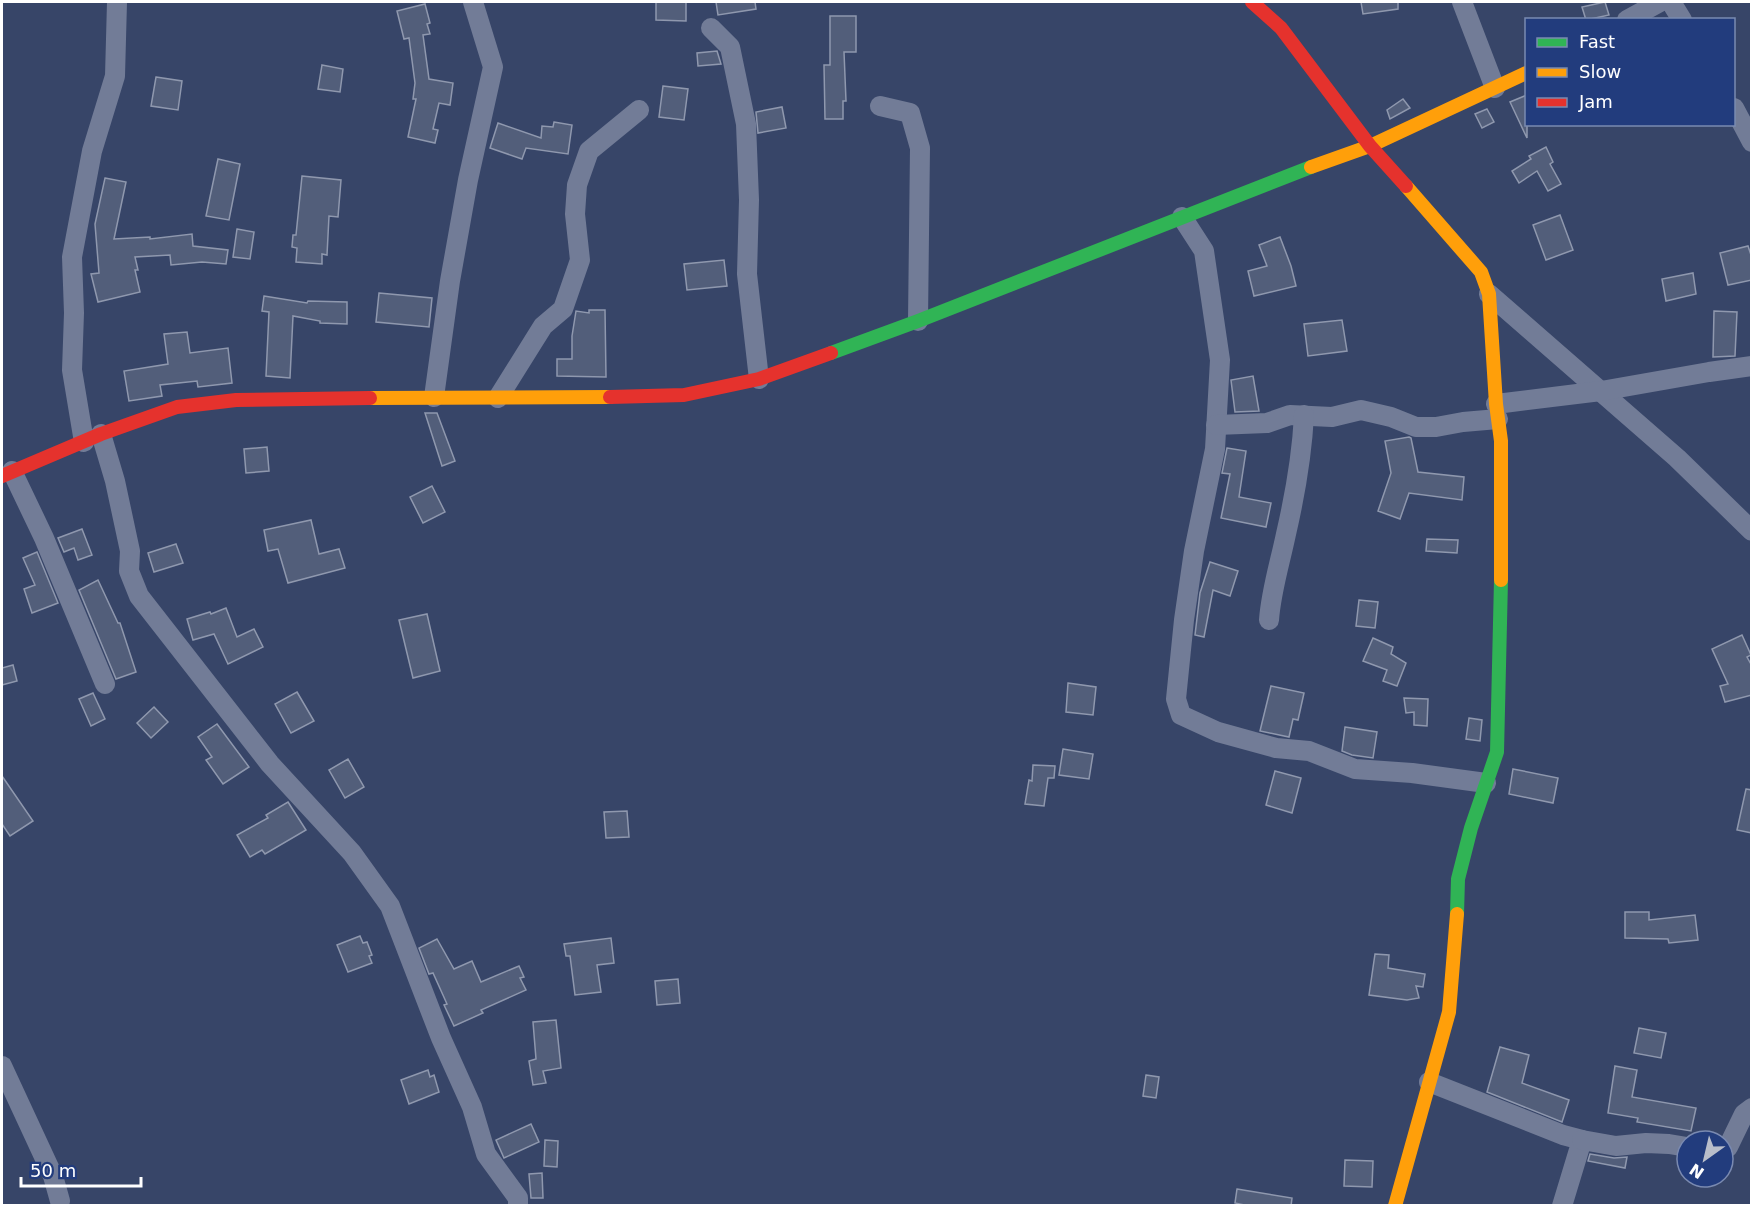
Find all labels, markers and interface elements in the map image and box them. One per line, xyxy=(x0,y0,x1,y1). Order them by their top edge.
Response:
legend xyxy=(1525,18,1735,126)
text: Fast xyxy=(1579,31,1615,52)
text: Slow xyxy=(1579,61,1621,82)
text: Jam xyxy=(1578,91,1613,112)
north arrow xyxy=(1675,1129,1735,1189)
scale bar xyxy=(21,1150,141,1188)
text: N xyxy=(1686,1159,1708,1183)
text: 50 m xyxy=(30,1160,76,1181)

